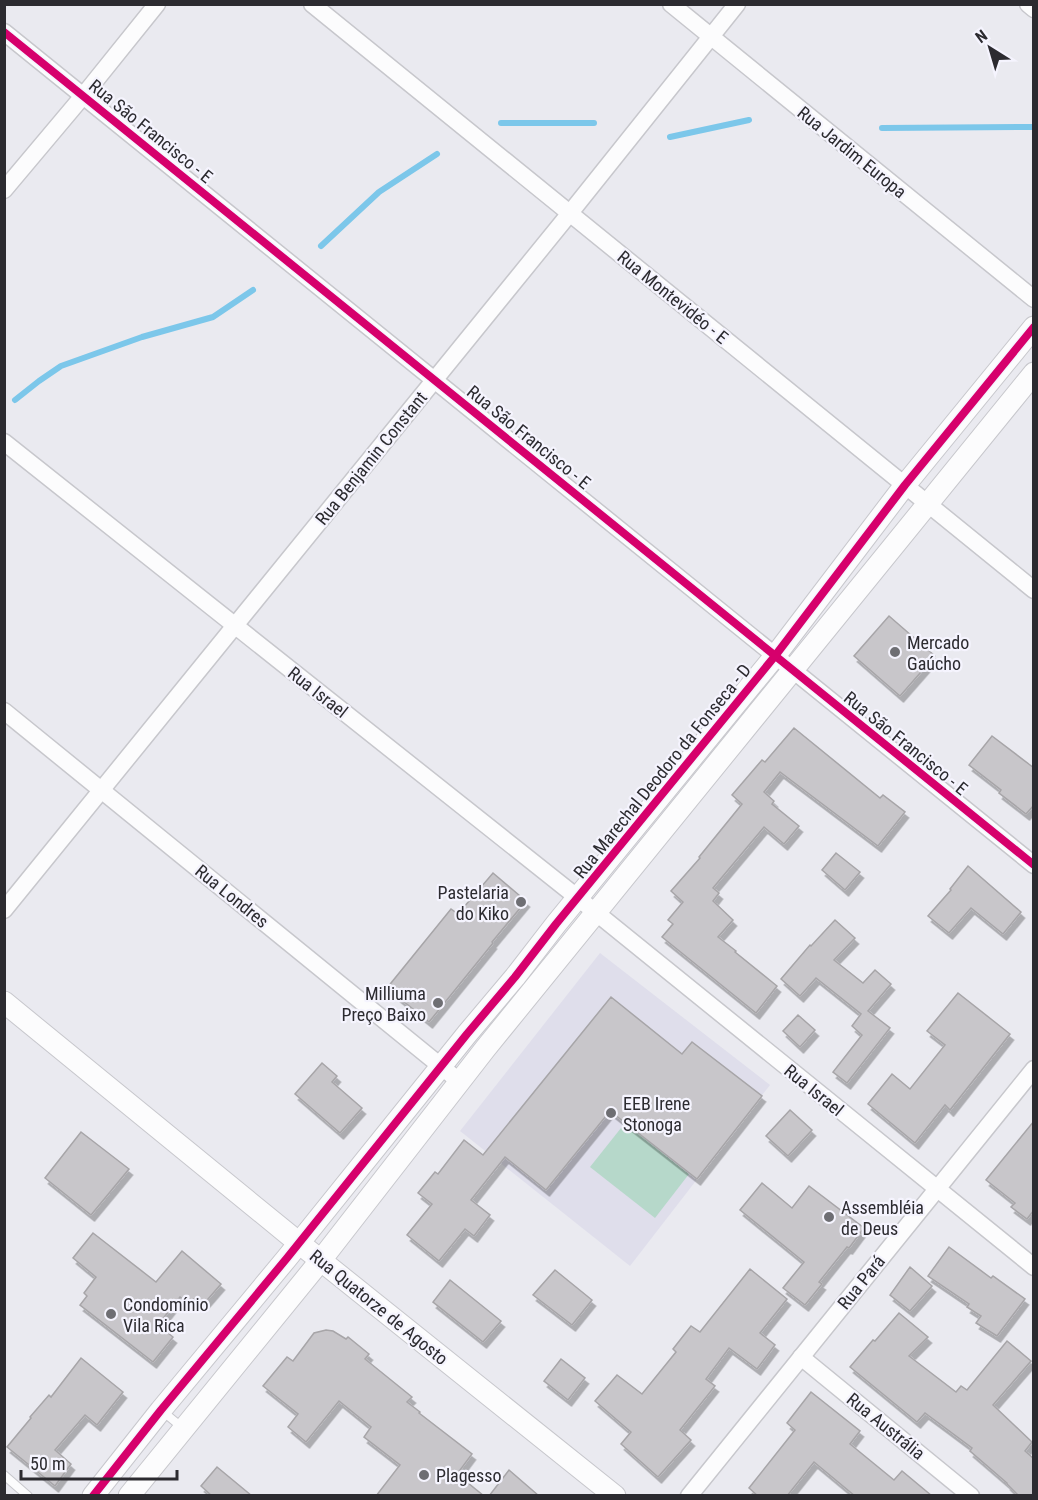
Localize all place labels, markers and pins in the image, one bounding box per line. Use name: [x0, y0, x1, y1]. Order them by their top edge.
place label: Mercado Gaúcho: [907, 632, 969, 674]
marker: Mercado Gaúcho: [888, 645, 902, 659]
place label: Pastelaria do Kiko: [438, 882, 509, 924]
marker: Pastelaria do Kiko: [514, 895, 528, 909]
place label: Milliuma Preço Baixo: [341, 983, 426, 1025]
marker: Milliuma Preço Baixo: [431, 996, 445, 1010]
place label: EEB Irene Stonoga: [623, 1093, 690, 1135]
marker: EEB Irene Stonoga: [604, 1106, 618, 1120]
place label: Assembléia de Deus: [841, 1197, 924, 1239]
marker: Assembléia de Deus: [822, 1210, 836, 1224]
place label: Condomínio Vila Rica: [123, 1294, 209, 1336]
marker: Condomínio Vila Rica: [104, 1307, 118, 1321]
place label: Plagesso: [436, 1465, 502, 1486]
marker: Plagesso: [417, 1468, 431, 1482]

